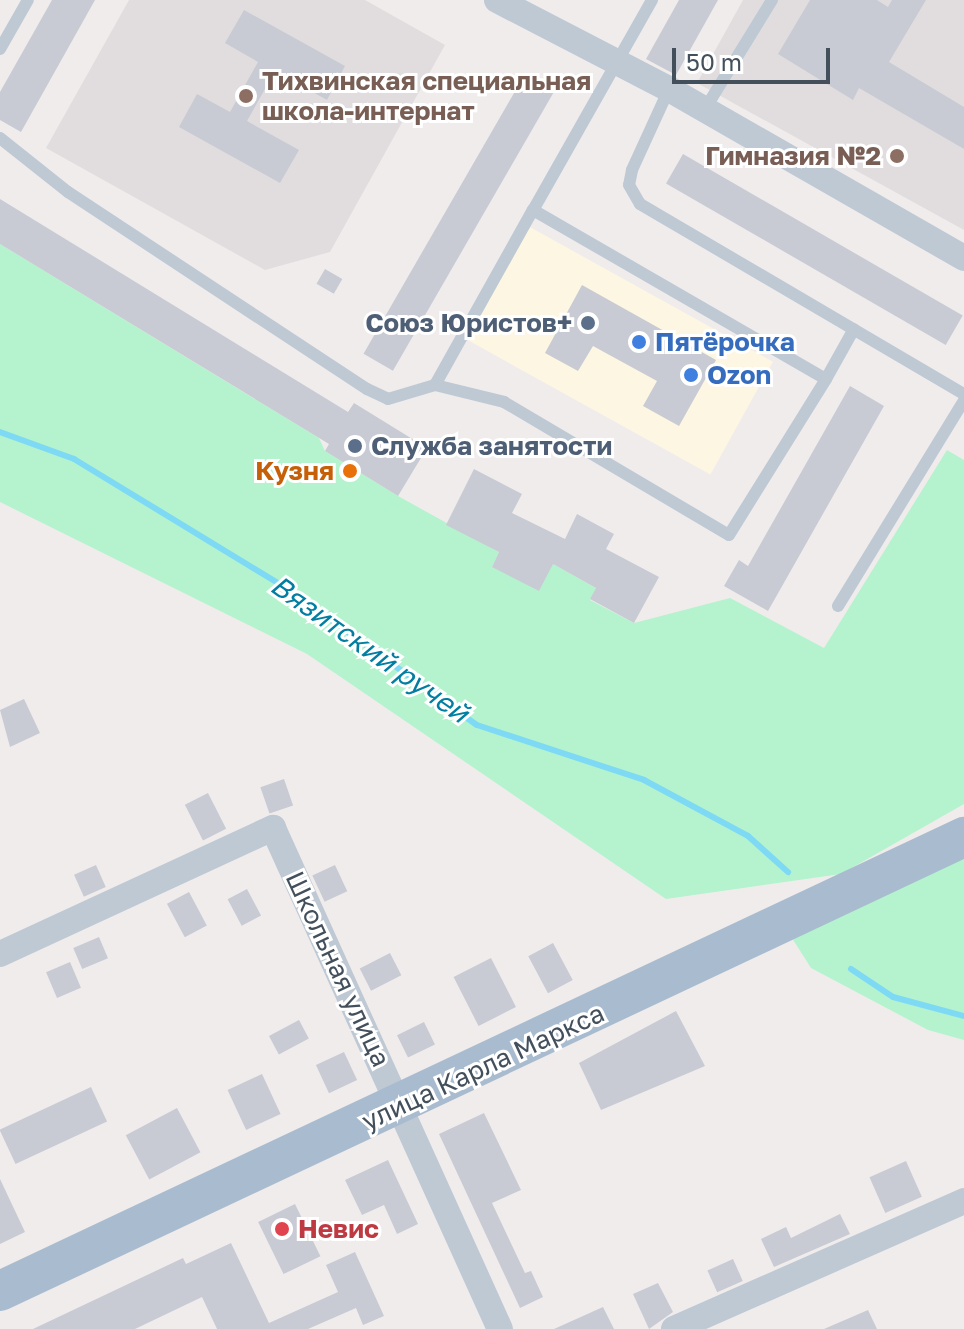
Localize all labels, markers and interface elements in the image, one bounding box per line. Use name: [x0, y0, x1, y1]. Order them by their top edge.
scale bar: [676, 32, 834, 82]
text: 50 m: [686, 47, 742, 76]
place label: Тихвинская специальная школа-интернат: [262, 65, 591, 126]
marker: Тихвинская специальная школа-интернат: [237, 87, 255, 105]
place label: Гимназия №2: [705, 140, 881, 172]
marker: Гимназия №2: [888, 147, 906, 165]
place label: Союз Юристов+: [365, 307, 572, 339]
marker: Союз Юристов+: [579, 314, 597, 332]
place label: Пятёрочка: [655, 326, 795, 358]
marker: Пятёрочка: [630, 333, 648, 351]
place label: Ozon: [707, 359, 771, 391]
marker: Ozon: [682, 366, 700, 384]
place label: Служба занятости: [371, 430, 612, 462]
marker: Служба занятости: [346, 437, 364, 455]
place label: Кузня: [255, 455, 334, 487]
marker: Кузня: [341, 462, 359, 480]
water label: Вязитский ручей: [265, 568, 475, 730]
street label: Школьная улица: [279, 866, 397, 1072]
street label: улица Карла Маркса: [357, 997, 609, 1137]
place label: Невис: [298, 1213, 379, 1245]
marker: Невис: [273, 1220, 291, 1238]

